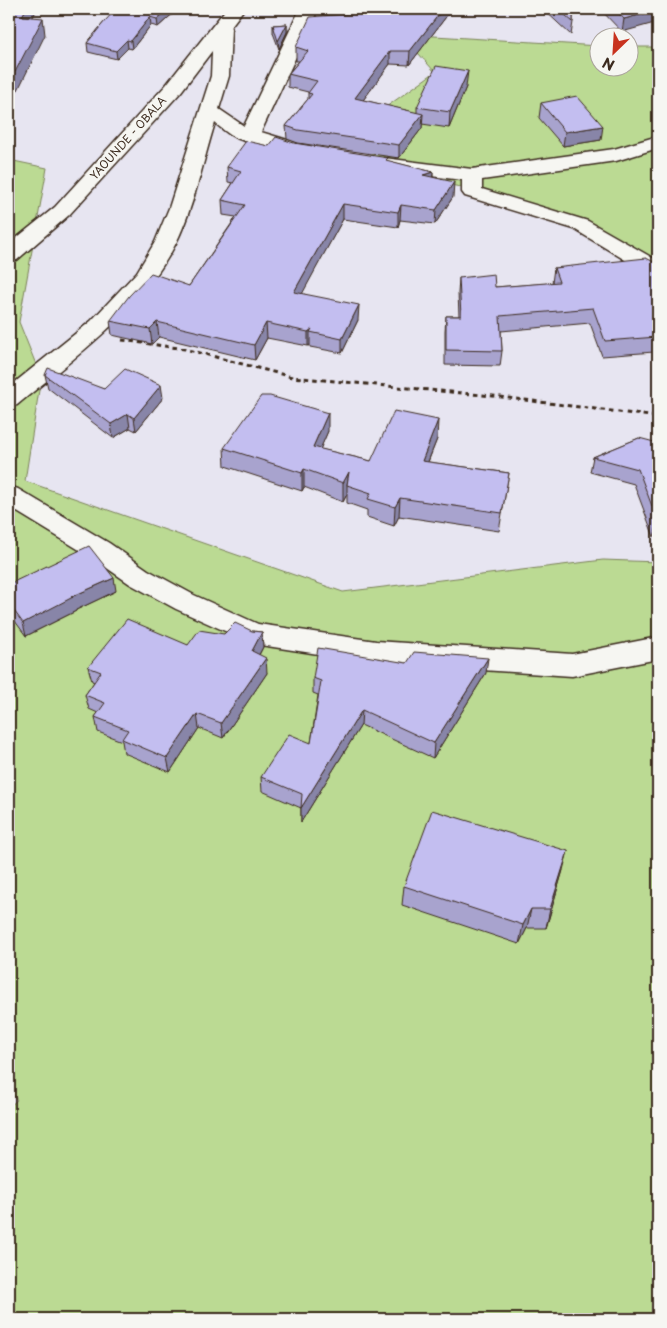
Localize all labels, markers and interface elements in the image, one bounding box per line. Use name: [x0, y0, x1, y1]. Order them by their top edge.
north arrow: [590, 28, 640, 78]
text: N: [599, 52, 618, 76]
street label: YAOUNDE - OBALA: [85, 92, 170, 183]

